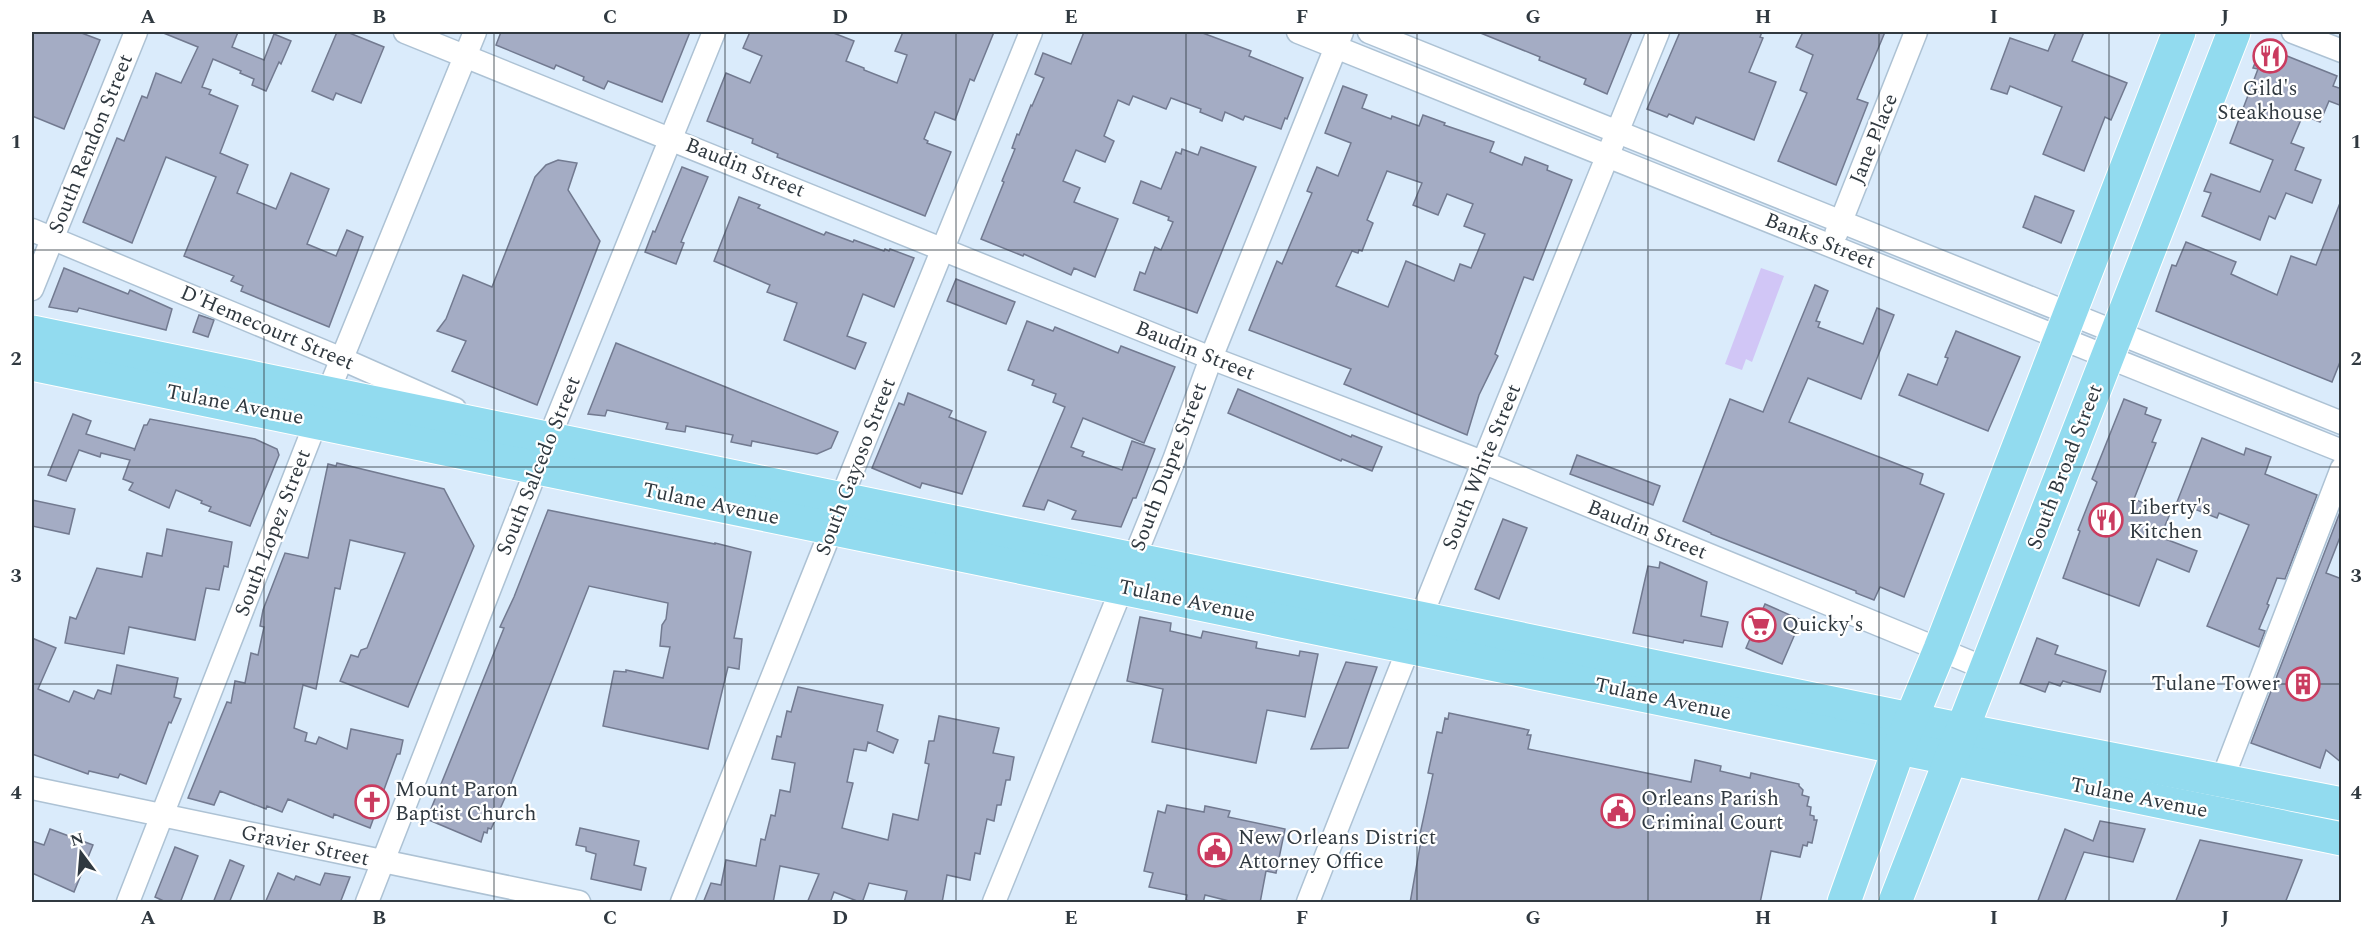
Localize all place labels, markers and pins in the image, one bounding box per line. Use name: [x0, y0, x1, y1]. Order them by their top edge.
restaurant icon: Gild's Steakhouse: [2252, 38, 2288, 74]
place label: Gild's Steakhouse: [2217, 73, 2323, 129]
place label: Liberty's Kitchen: [2129, 492, 2211, 548]
restaurant icon: Liberty's Kitchen: [2088, 502, 2124, 538]
supermarket icon: Quicky's: [1741, 607, 1777, 643]
place label: Quicky's: [1782, 609, 1863, 641]
building icon: Tulane Tower: [2285, 666, 2321, 702]
place label: Tulane Tower: [2151, 668, 2280, 700]
place label: Mount Paron Baptist Church: [395, 774, 536, 830]
place label: Orleans Parish Criminal Court: [1641, 783, 1784, 839]
church icon: Mount Paron Baptist Church: [354, 784, 390, 820]
public building icon: Orleans Parish Criminal Court: [1600, 793, 1636, 829]
place label: New Orleans District Attorney Office: [1238, 822, 1436, 878]
public building icon: New Orleans District Attorney Office: [1197, 832, 1233, 868]

